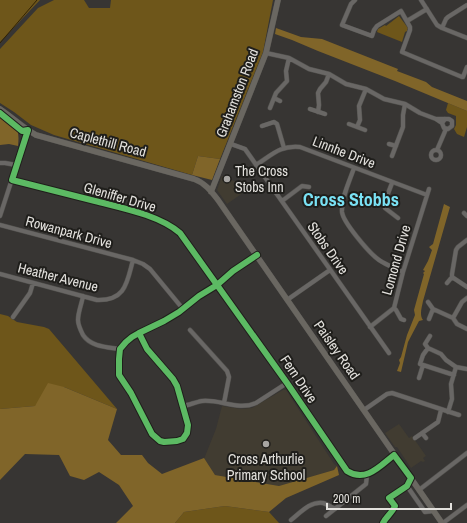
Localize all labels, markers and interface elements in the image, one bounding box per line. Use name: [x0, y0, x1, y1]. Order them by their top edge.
street label: Grahamston Road: [212, 46, 262, 140]
street label: Caplethill Road: [68, 123, 148, 161]
street label: Linnhe Drive: [310, 132, 378, 172]
place label: The Cross Stobs Inn: [235, 162, 288, 196]
marker: The Cross Stobs Inn: [222, 174, 232, 184]
street label: Gleniffer Drive: [82, 178, 158, 216]
district label: Cross Stobbs: [303, 187, 399, 212]
street label: Rowanpark Drive: [24, 212, 114, 252]
street label: Stobs Drive: [303, 218, 353, 278]
street label: Lomond Drive: [377, 223, 415, 297]
street label: Heather Avenue: [16, 258, 100, 296]
street label: Paisley Road: [310, 317, 364, 383]
street label: Fern Drive: [277, 352, 321, 406]
marker: Cross Arthurlie Primary School: [261, 439, 271, 449]
place label: Cross Arthurlie Primary School: [227, 450, 305, 484]
scale bar: [327, 485, 451, 511]
text: 200 m: [333, 491, 360, 507]

